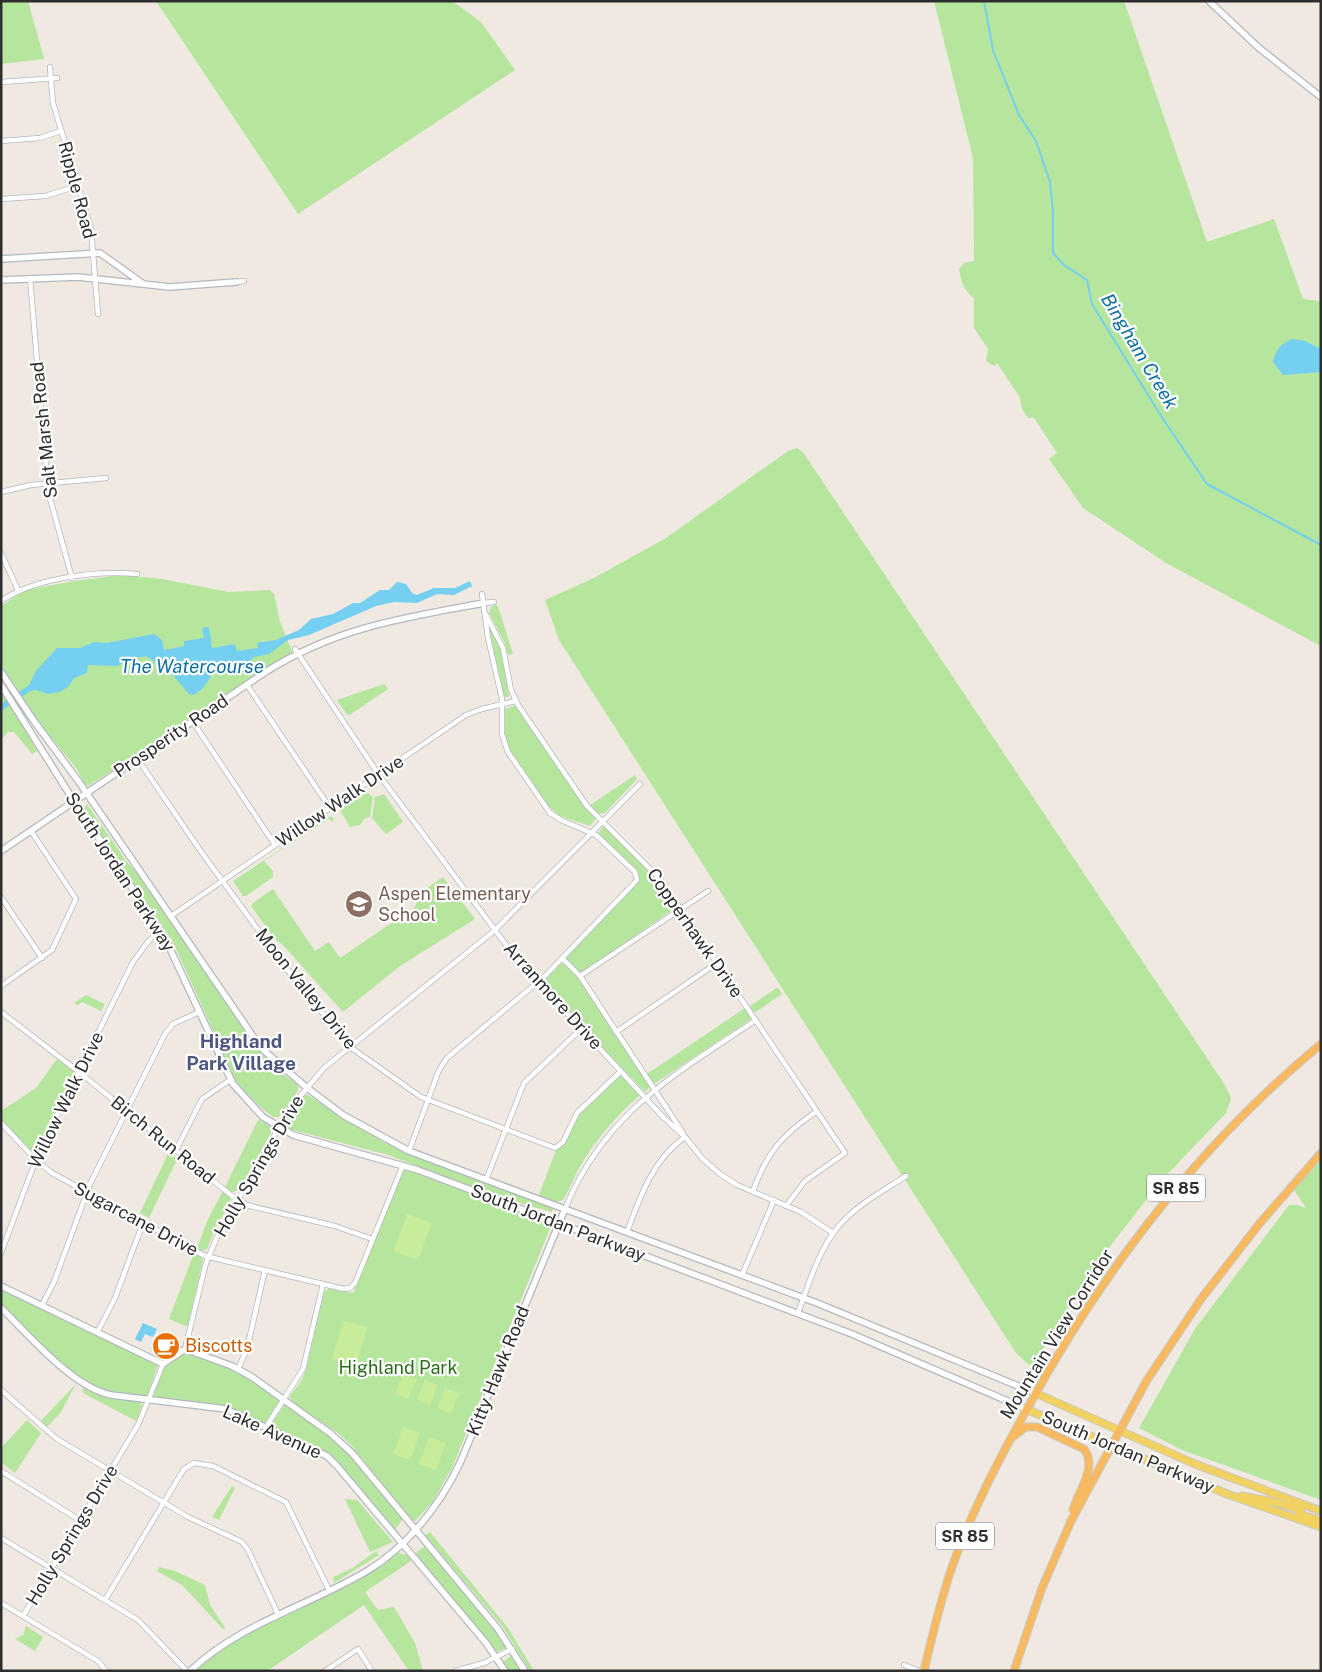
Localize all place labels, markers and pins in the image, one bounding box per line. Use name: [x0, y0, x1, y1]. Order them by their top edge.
place label: Aspen Elementary School: [378, 883, 531, 925]
school or university icon: Aspen Elementary School: [344, 889, 374, 919]
cafe icon: Biscotts: [151, 1331, 181, 1361]
place label: Biscotts: [185, 1335, 252, 1356]

